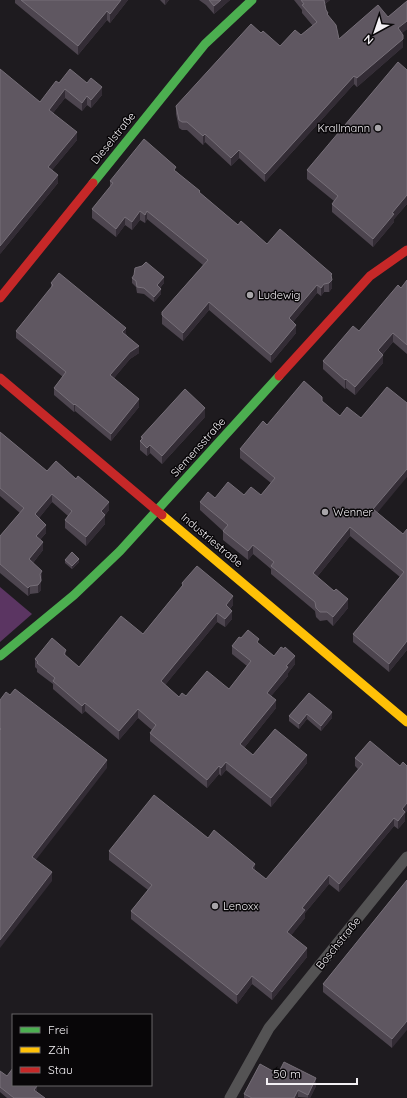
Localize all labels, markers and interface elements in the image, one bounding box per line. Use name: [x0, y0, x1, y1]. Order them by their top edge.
north arrow: [355, 12, 395, 52]
text: N: [361, 32, 376, 48]
street label: Dieselstraße: [88, 109, 138, 167]
place label: Krallmann: [317, 121, 370, 135]
marker: Krallmann: [373, 123, 383, 133]
place label: Ludewig: [258, 288, 300, 302]
marker: Ludewig: [245, 290, 255, 300]
street label: Siemensstraße: [168, 414, 228, 480]
place label: Wenner: [333, 505, 374, 519]
marker: Wenner: [320, 507, 330, 517]
street label: Industriestraße: [178, 510, 246, 570]
place label: Lenoxx: [223, 899, 259, 913]
marker: Lenoxx: [210, 901, 220, 911]
street label: Boschstraße: [313, 914, 363, 972]
legend: [12, 1014, 152, 1086]
text: Frei: [48, 1022, 68, 1037]
text: Zäh: [48, 1042, 70, 1057]
scale bar: [267, 1060, 357, 1086]
text: Stau: [48, 1062, 73, 1077]
text: 50 m: [273, 1066, 301, 1081]

